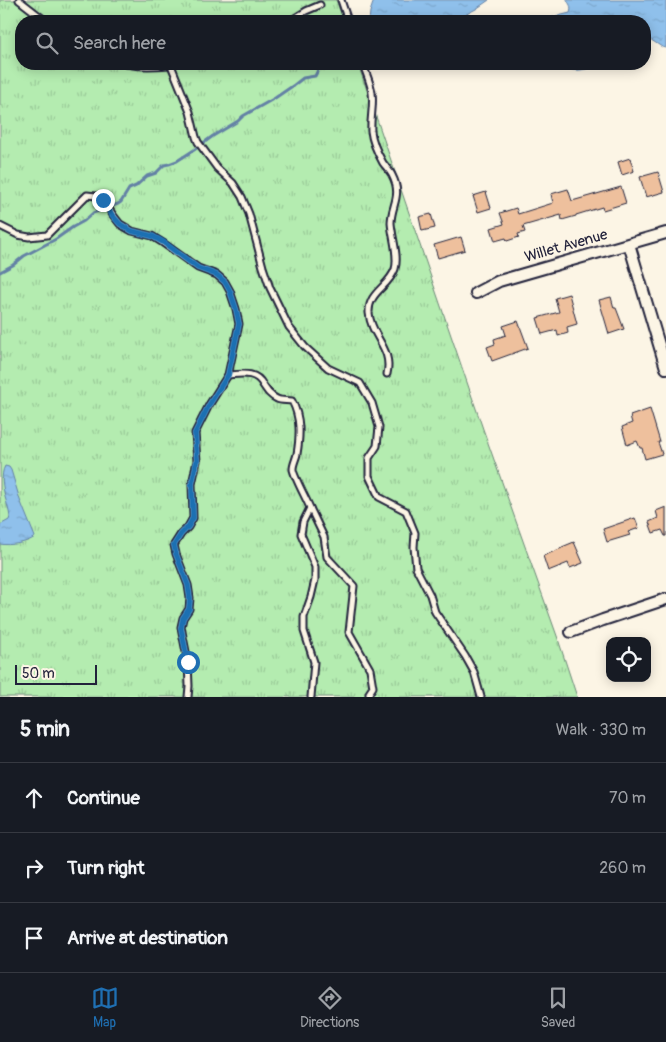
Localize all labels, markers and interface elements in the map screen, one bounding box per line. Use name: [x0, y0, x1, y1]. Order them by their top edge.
search box: [15, 15, 651, 70]
icon: search: [33, 29, 61, 57]
text: Search here: [73, 31, 166, 55]
route end: [92, 189, 115, 212]
street label: Willet Avenue: [522, 225, 610, 267]
map controls: [606, 637, 651, 682]
button: locate: [606, 637, 651, 682]
route start: [177, 651, 200, 674]
scale bar: [15, 662, 98, 685]
text: 50 m: [22, 665, 55, 682]
text: 5 min: [20, 716, 70, 743]
text: Walk · 330 m: [556, 720, 646, 740]
icon: ahead: [20, 784, 48, 812]
text: Continue: [67, 786, 140, 810]
text: 70 m: [609, 788, 646, 808]
icon: right: [20, 854, 48, 882]
text: Turn right: [67, 856, 145, 880]
text: 260 m: [599, 858, 646, 878]
icon: arrive: [20, 924, 48, 952]
text: Arrive at destination: [67, 926, 228, 950]
tab: Map: [91, 984, 119, 1031]
tab: Directions: [300, 984, 359, 1031]
tab: Saved: [541, 984, 575, 1031]

